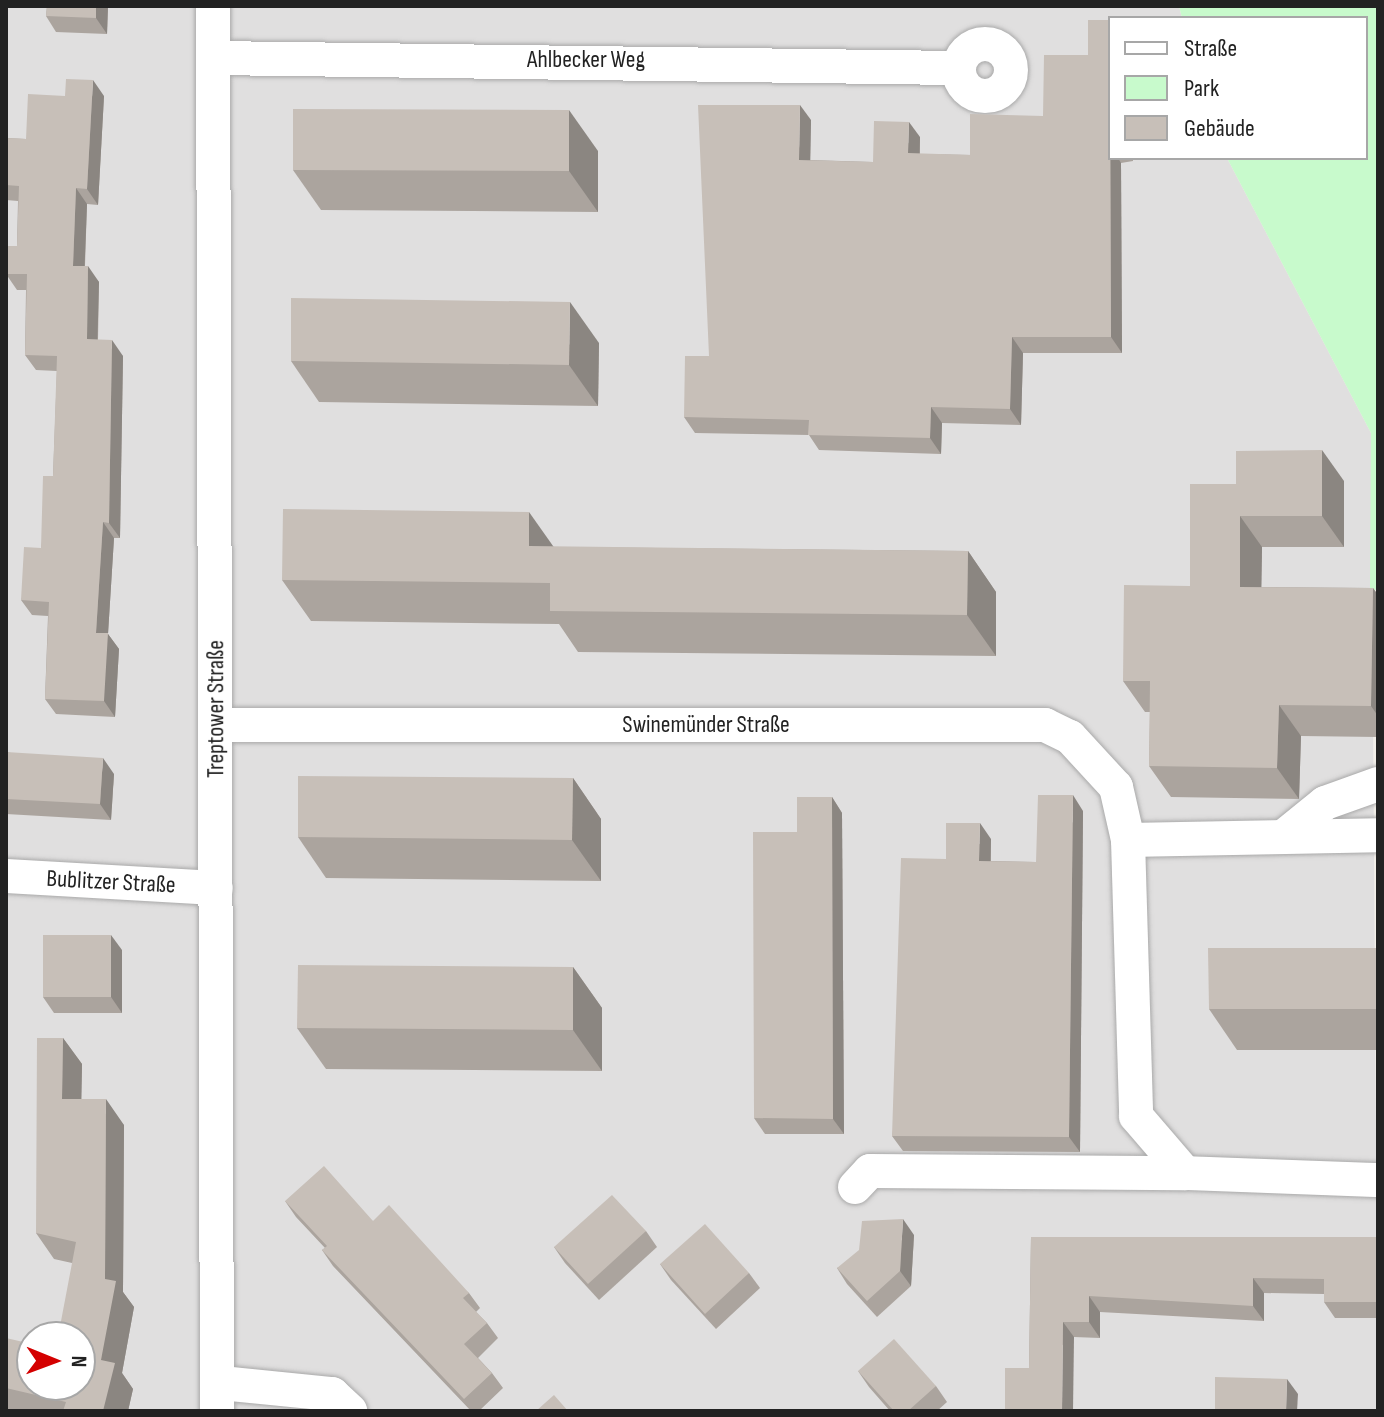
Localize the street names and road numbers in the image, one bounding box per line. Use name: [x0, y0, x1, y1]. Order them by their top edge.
street label: Ahlbecker Weg: [527, 46, 645, 74]
street label: Treptower Straße: [202, 640, 230, 778]
street label: Swinemünder Straße: [622, 711, 790, 739]
street label: Bublitzer Straße: [46, 864, 176, 900]

